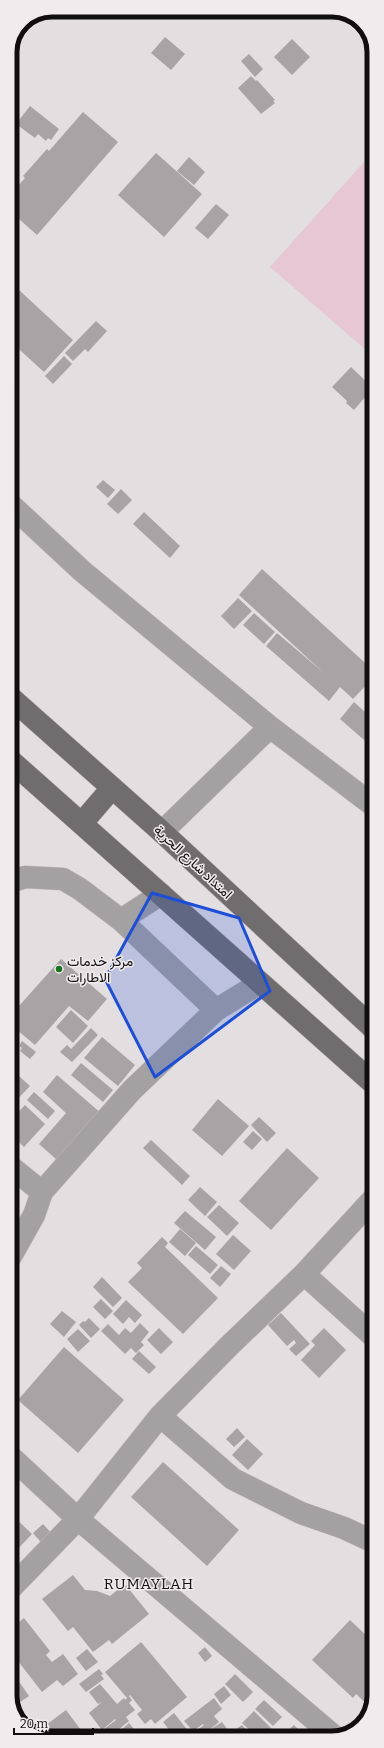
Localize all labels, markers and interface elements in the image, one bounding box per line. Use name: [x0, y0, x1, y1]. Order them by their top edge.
street label: امتداد شارع الحرية: [149, 821, 236, 904]
place label: مركز خدمات الاطارات: [67, 953, 133, 986]
marker: مركز خدمات الاطارات: [54, 964, 64, 974]
district label: RUMAYLAH: [104, 1575, 194, 1593]
scale bar: [14, 1710, 93, 1736]
text: 20 m: [20, 1717, 49, 1731]

